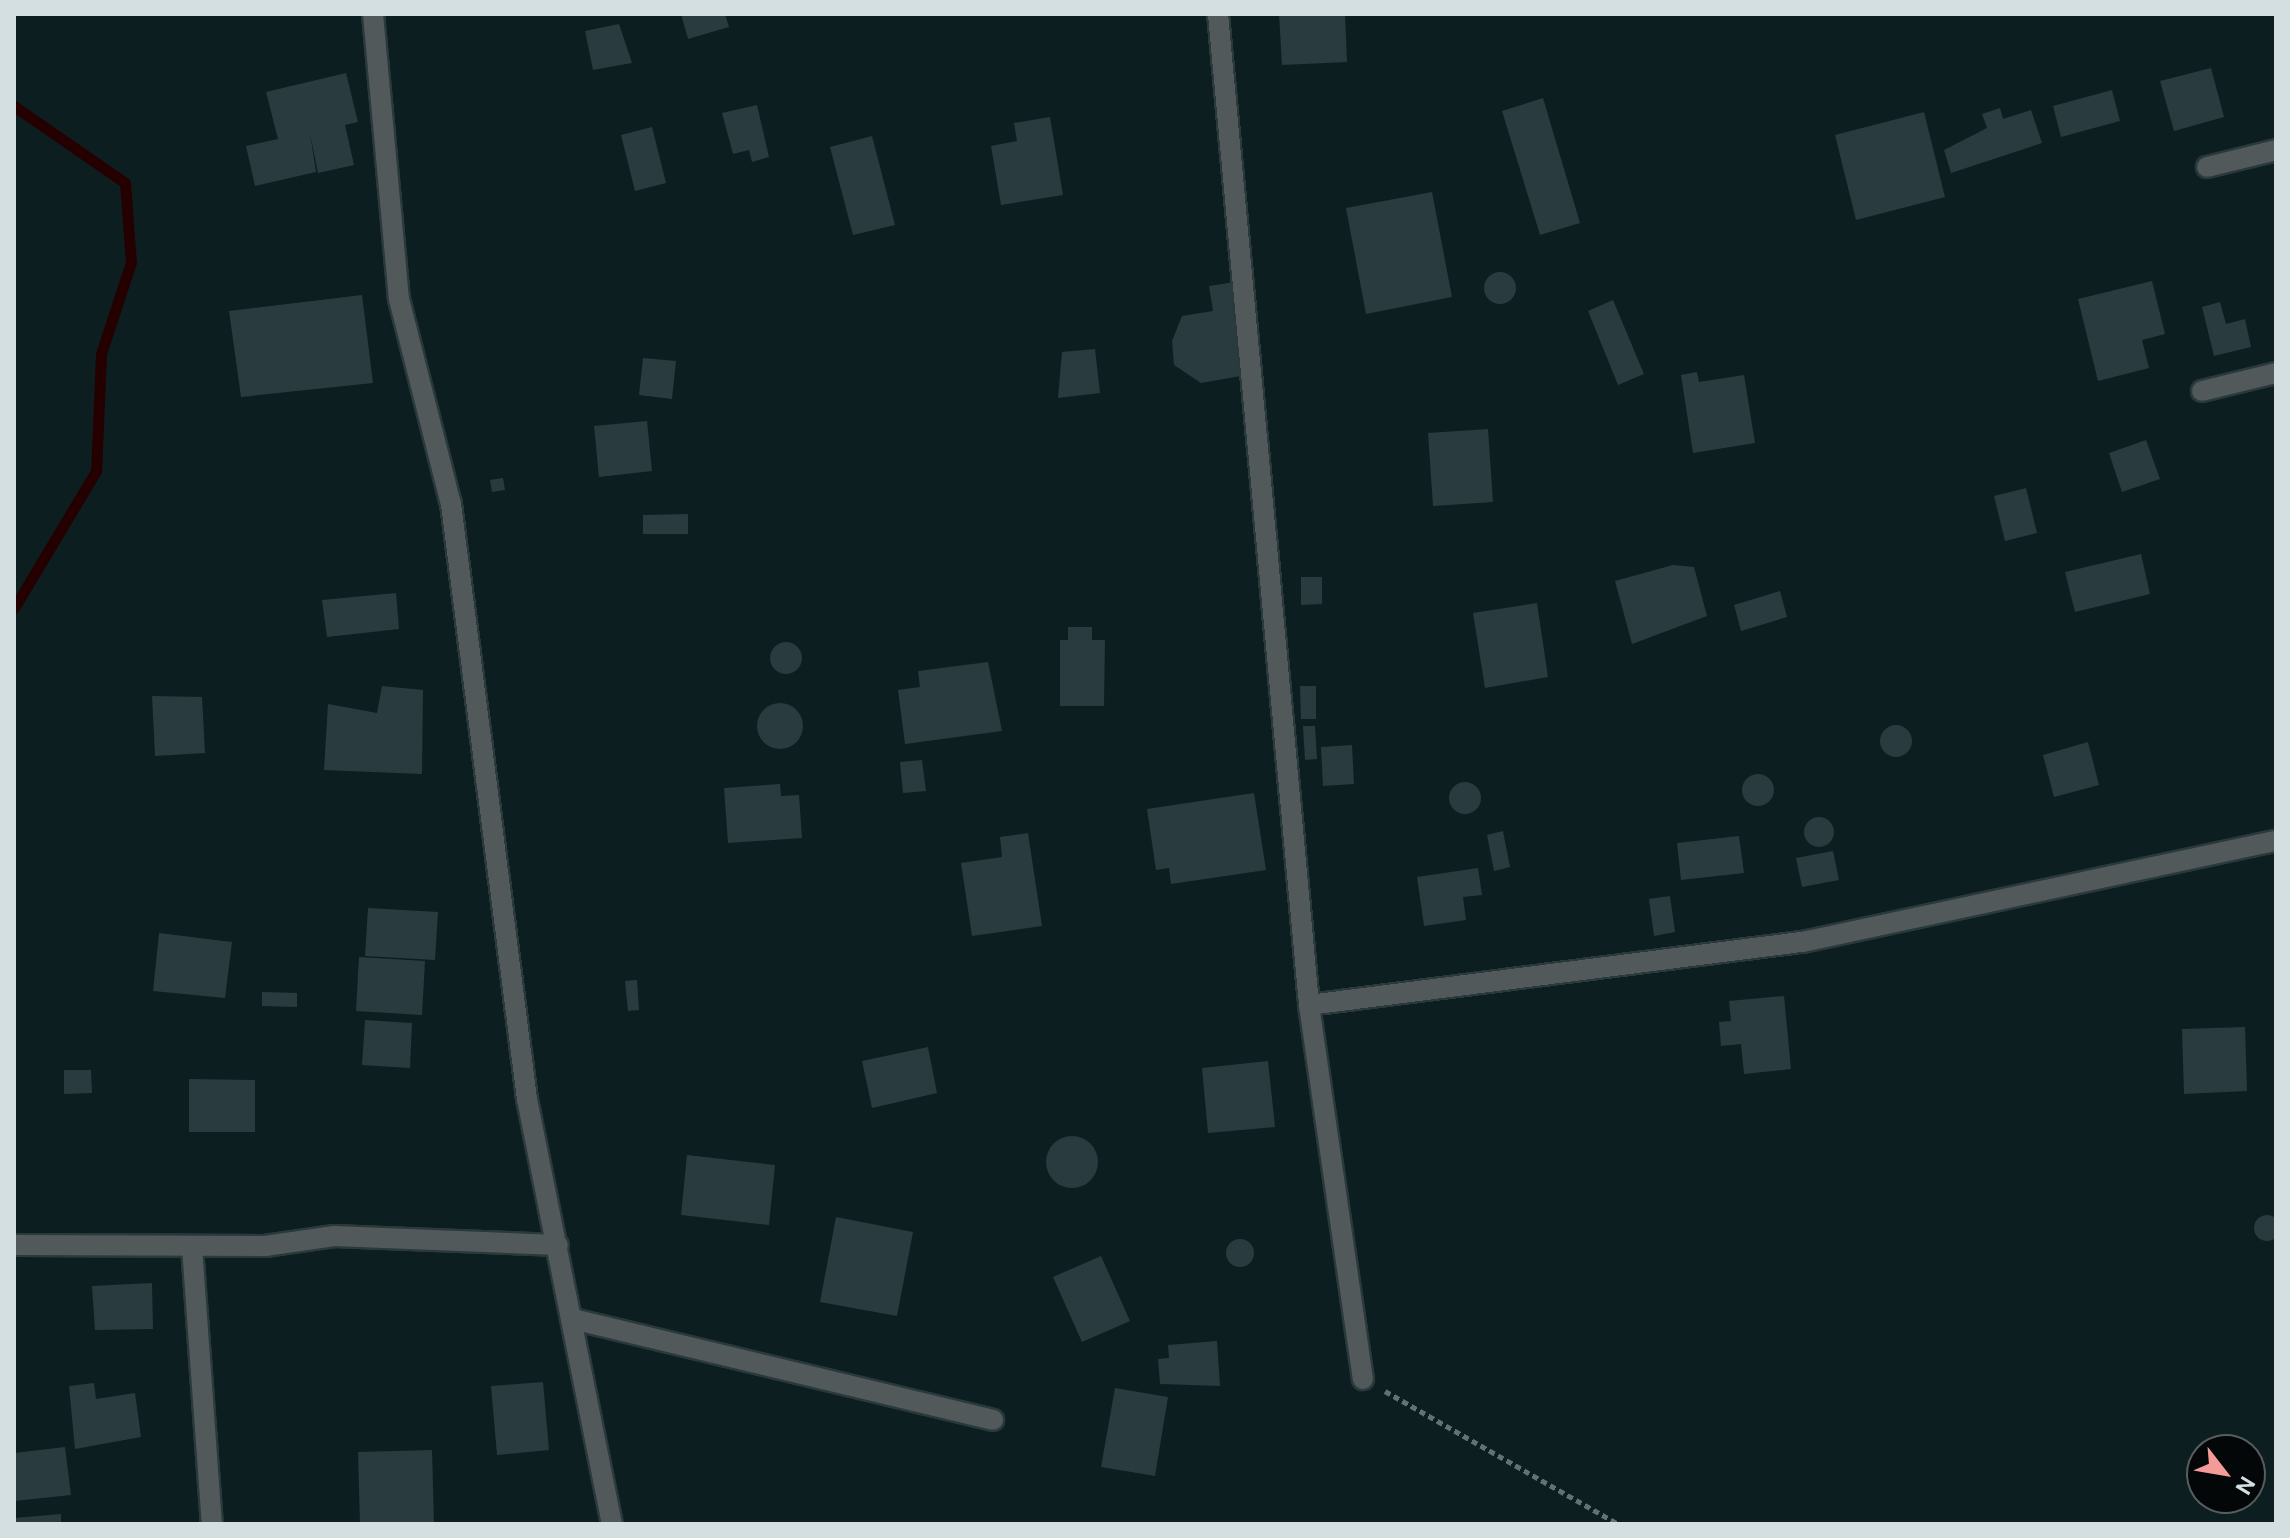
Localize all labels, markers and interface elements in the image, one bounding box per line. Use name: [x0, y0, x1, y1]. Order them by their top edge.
north arrow: [2186, 1434, 2266, 1514]
text: N: [2229, 1471, 2262, 1500]

